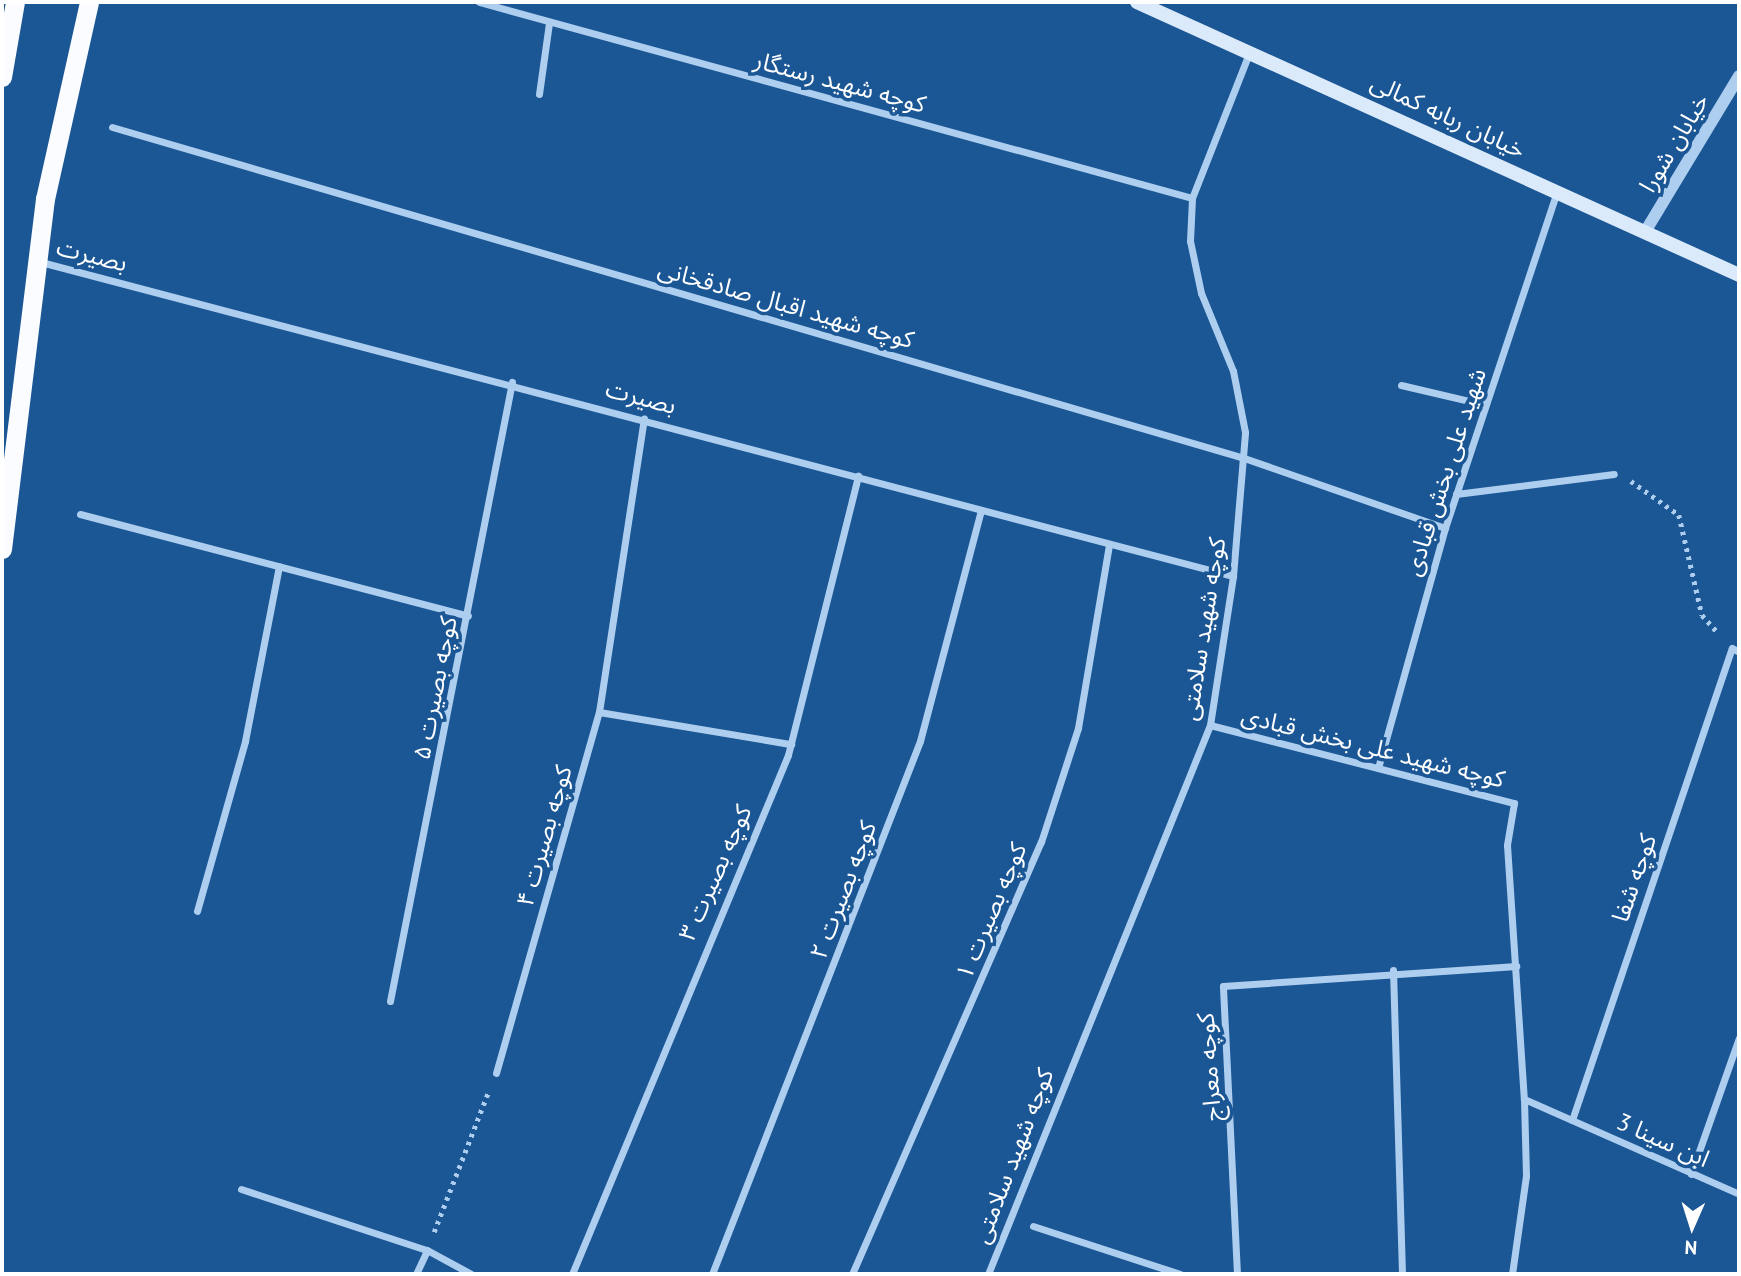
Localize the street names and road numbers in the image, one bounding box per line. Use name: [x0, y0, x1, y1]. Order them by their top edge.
street label: کوچه شهید رستگار: [751, 45, 929, 119]
street label: خیابان ربابه کمالی: [1366, 68, 1530, 164]
street label: خیابان شورا: [1633, 88, 1715, 198]
street label: بصیرت: [54, 232, 130, 278]
street label: کوچه شهید اقبال صادقخانی: [655, 254, 917, 354]
street label: شهید علی بخش قبادی: [1398, 365, 1492, 579]
street label: بصیرت: [603, 374, 679, 420]
street label: کوچه شهید سلامتی: [1174, 535, 1232, 723]
street label: کوچه بصیرت ۵: [407, 614, 463, 762]
street label: کوچه شهید علی بخش قبادی: [1238, 700, 1508, 794]
street label: کوچه بصیرت ۴: [510, 762, 578, 910]
street label: کوچه بصیرت ۳: [672, 801, 758, 945]
street label: کوچه بصیرت ۲: [804, 817, 882, 963]
street label: کوچه شفا: [1606, 830, 1662, 926]
street label: کوچه بصیرت ۱: [949, 839, 1033, 983]
street label: کوچه معراج: [1191, 1012, 1227, 1122]
street label: کوچه شهید سلامتی: [966, 1065, 1060, 1247]
street label: ابن سینا 3: [1612, 1107, 1714, 1173]

